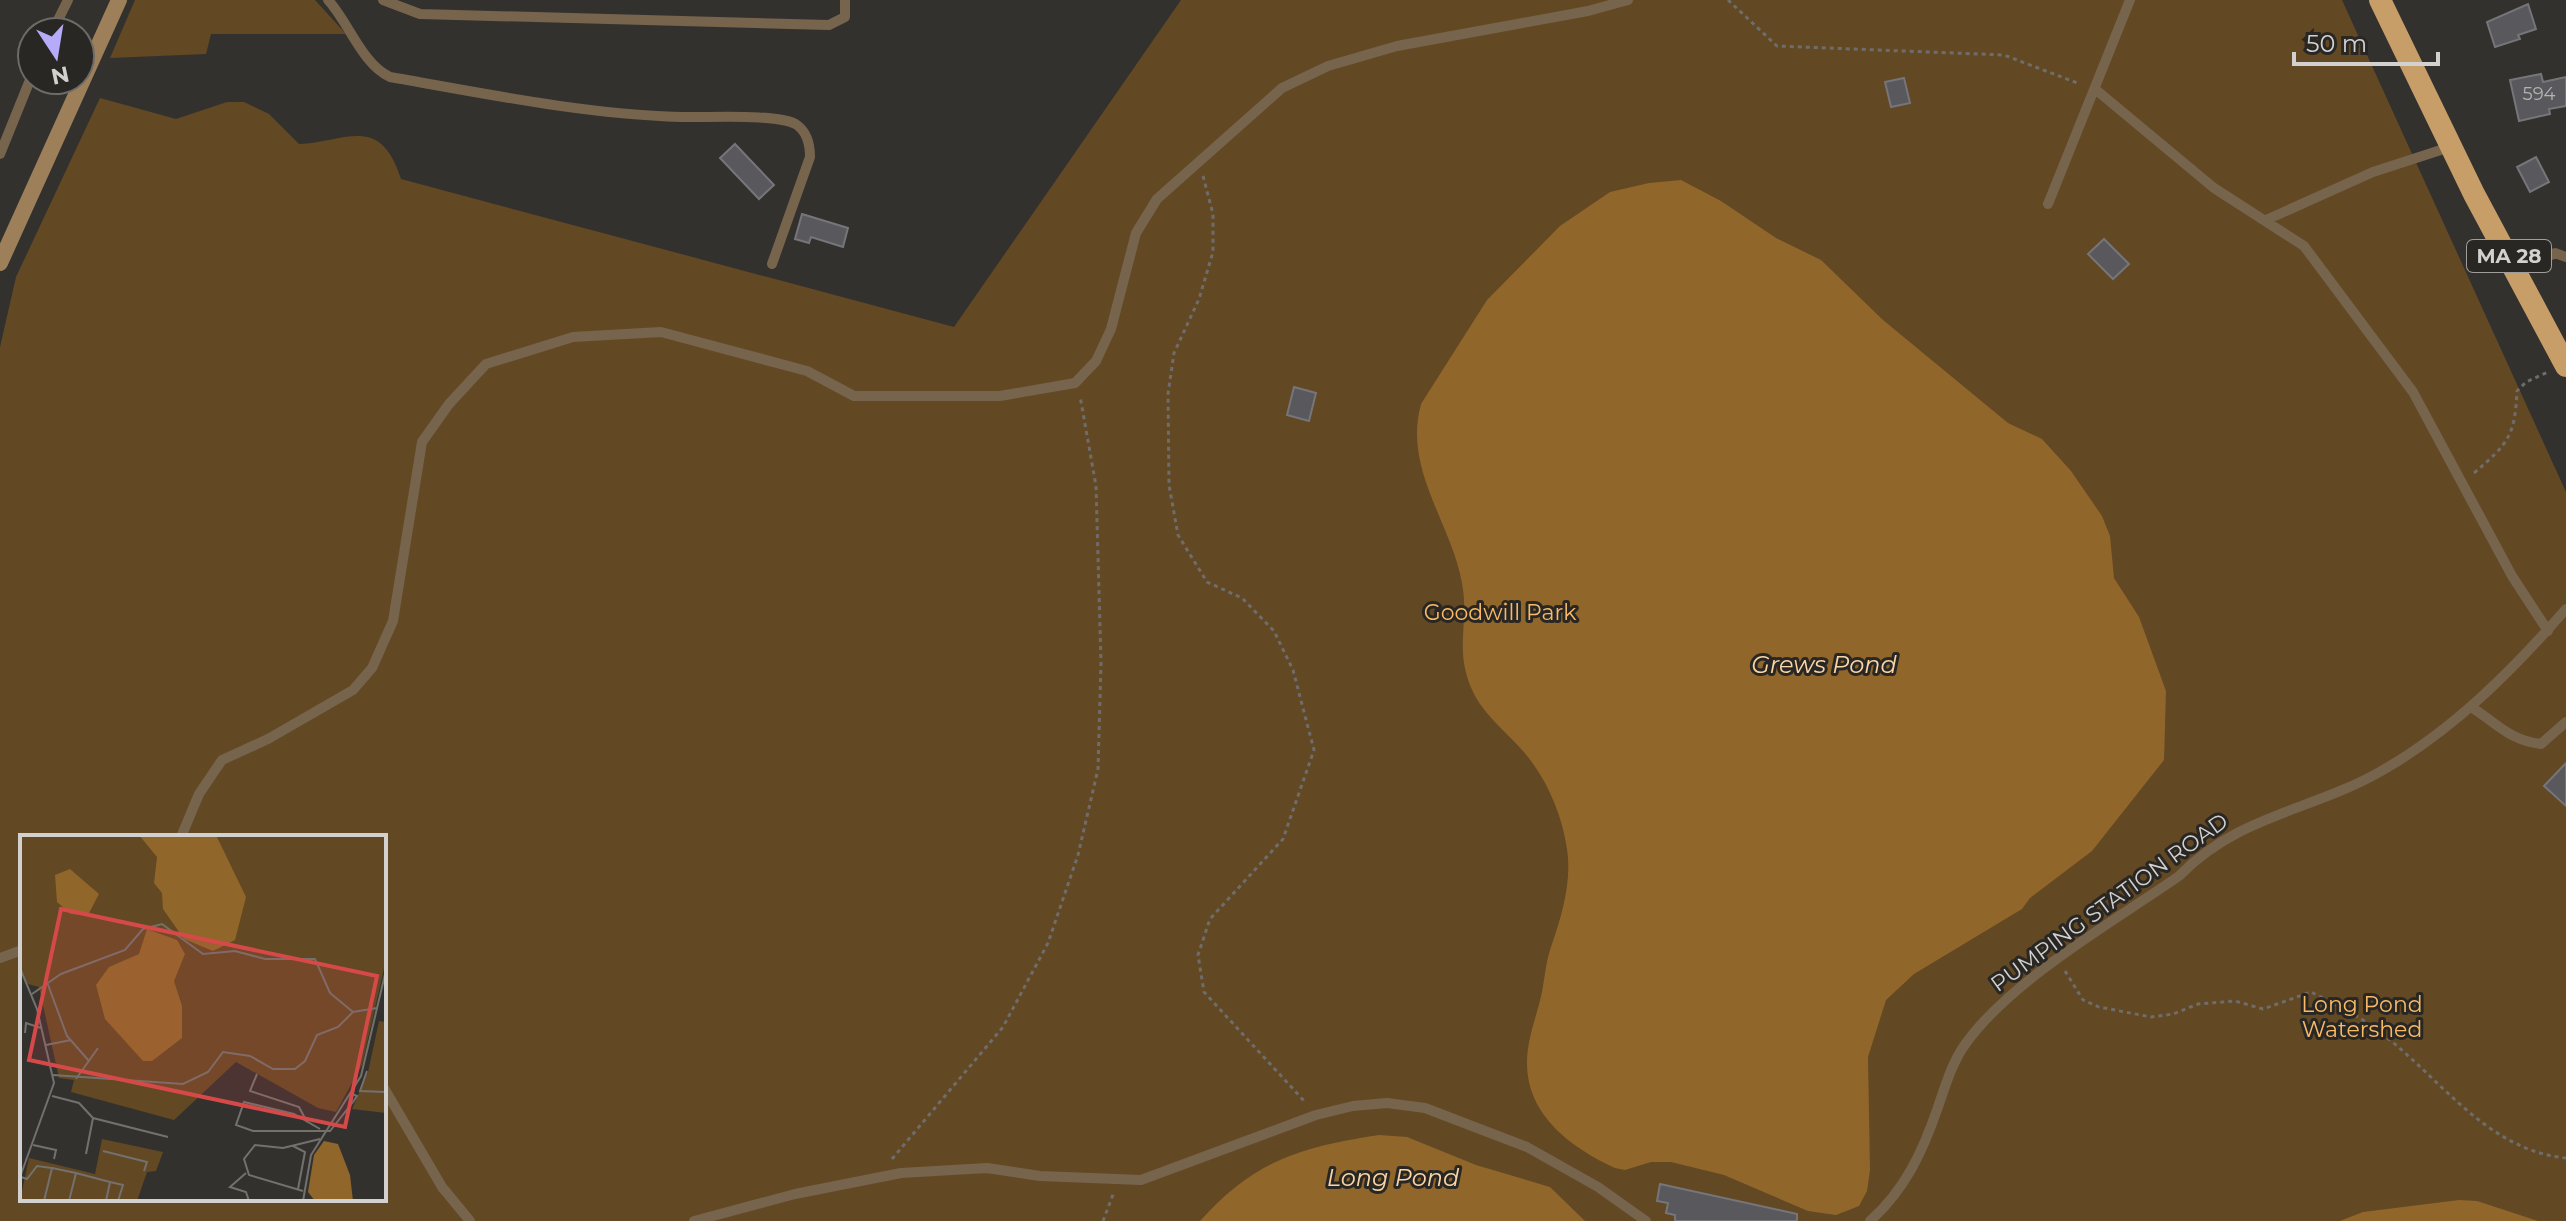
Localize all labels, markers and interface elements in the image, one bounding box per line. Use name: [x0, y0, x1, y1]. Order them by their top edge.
north arrow: [16, 16, 96, 96]
scale bar: [2294, 16, 2438, 66]
text: 50 m: [2306, 29, 2367, 58]
text: N: [49, 60, 72, 90]
house number: 594: [2522, 83, 2556, 105]
road number: MA 28: [2467, 240, 2551, 272]
park label: Goodwill Park: [1424, 599, 1577, 626]
water label: Grews Pond: [1751, 650, 1897, 679]
street label: PUMPING STATION ROAD: [1985, 807, 2233, 998]
inset map: [20, 835, 386, 1201]
park label: Long Pond Watershed: [2301, 991, 2423, 1043]
water label: Long Pond: [1327, 1163, 1460, 1192]

